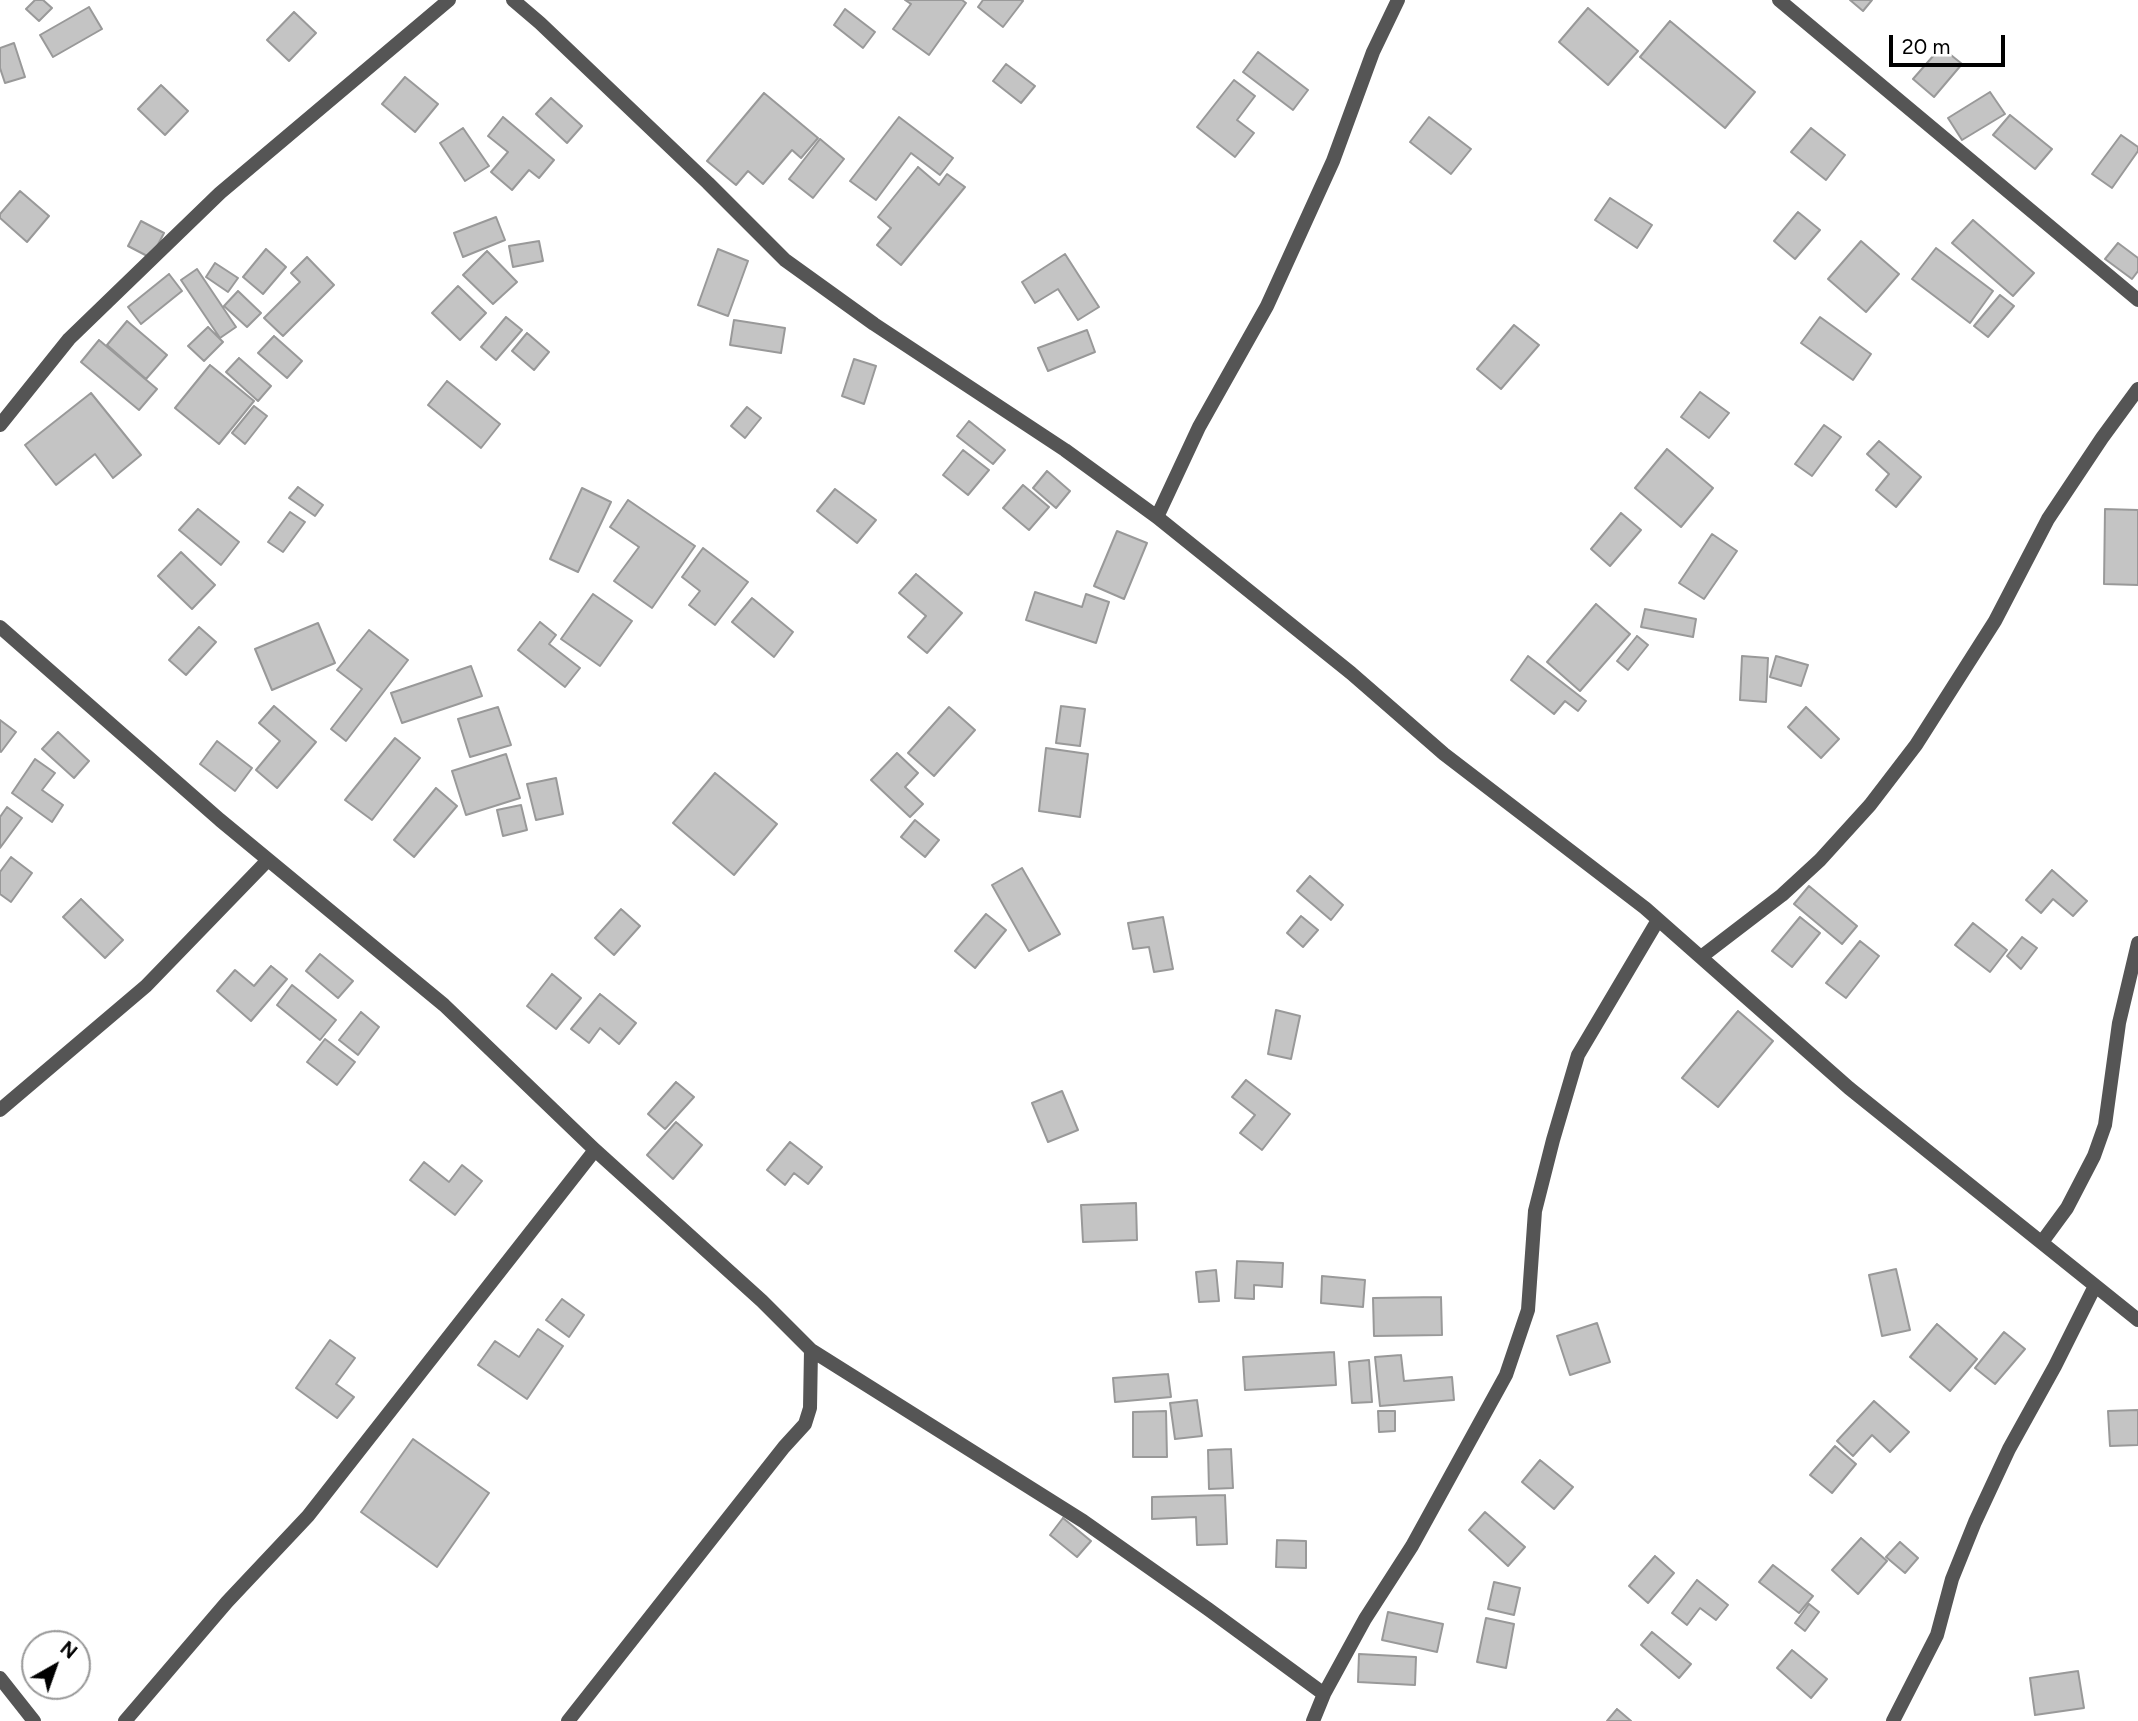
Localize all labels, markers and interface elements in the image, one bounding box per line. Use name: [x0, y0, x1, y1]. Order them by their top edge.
scale bar: [1893, 21, 2008, 65]
text: 20 m: [1902, 34, 1950, 59]
north arrow: [21, 1630, 91, 1700]
text: N: [56, 1637, 82, 1664]

